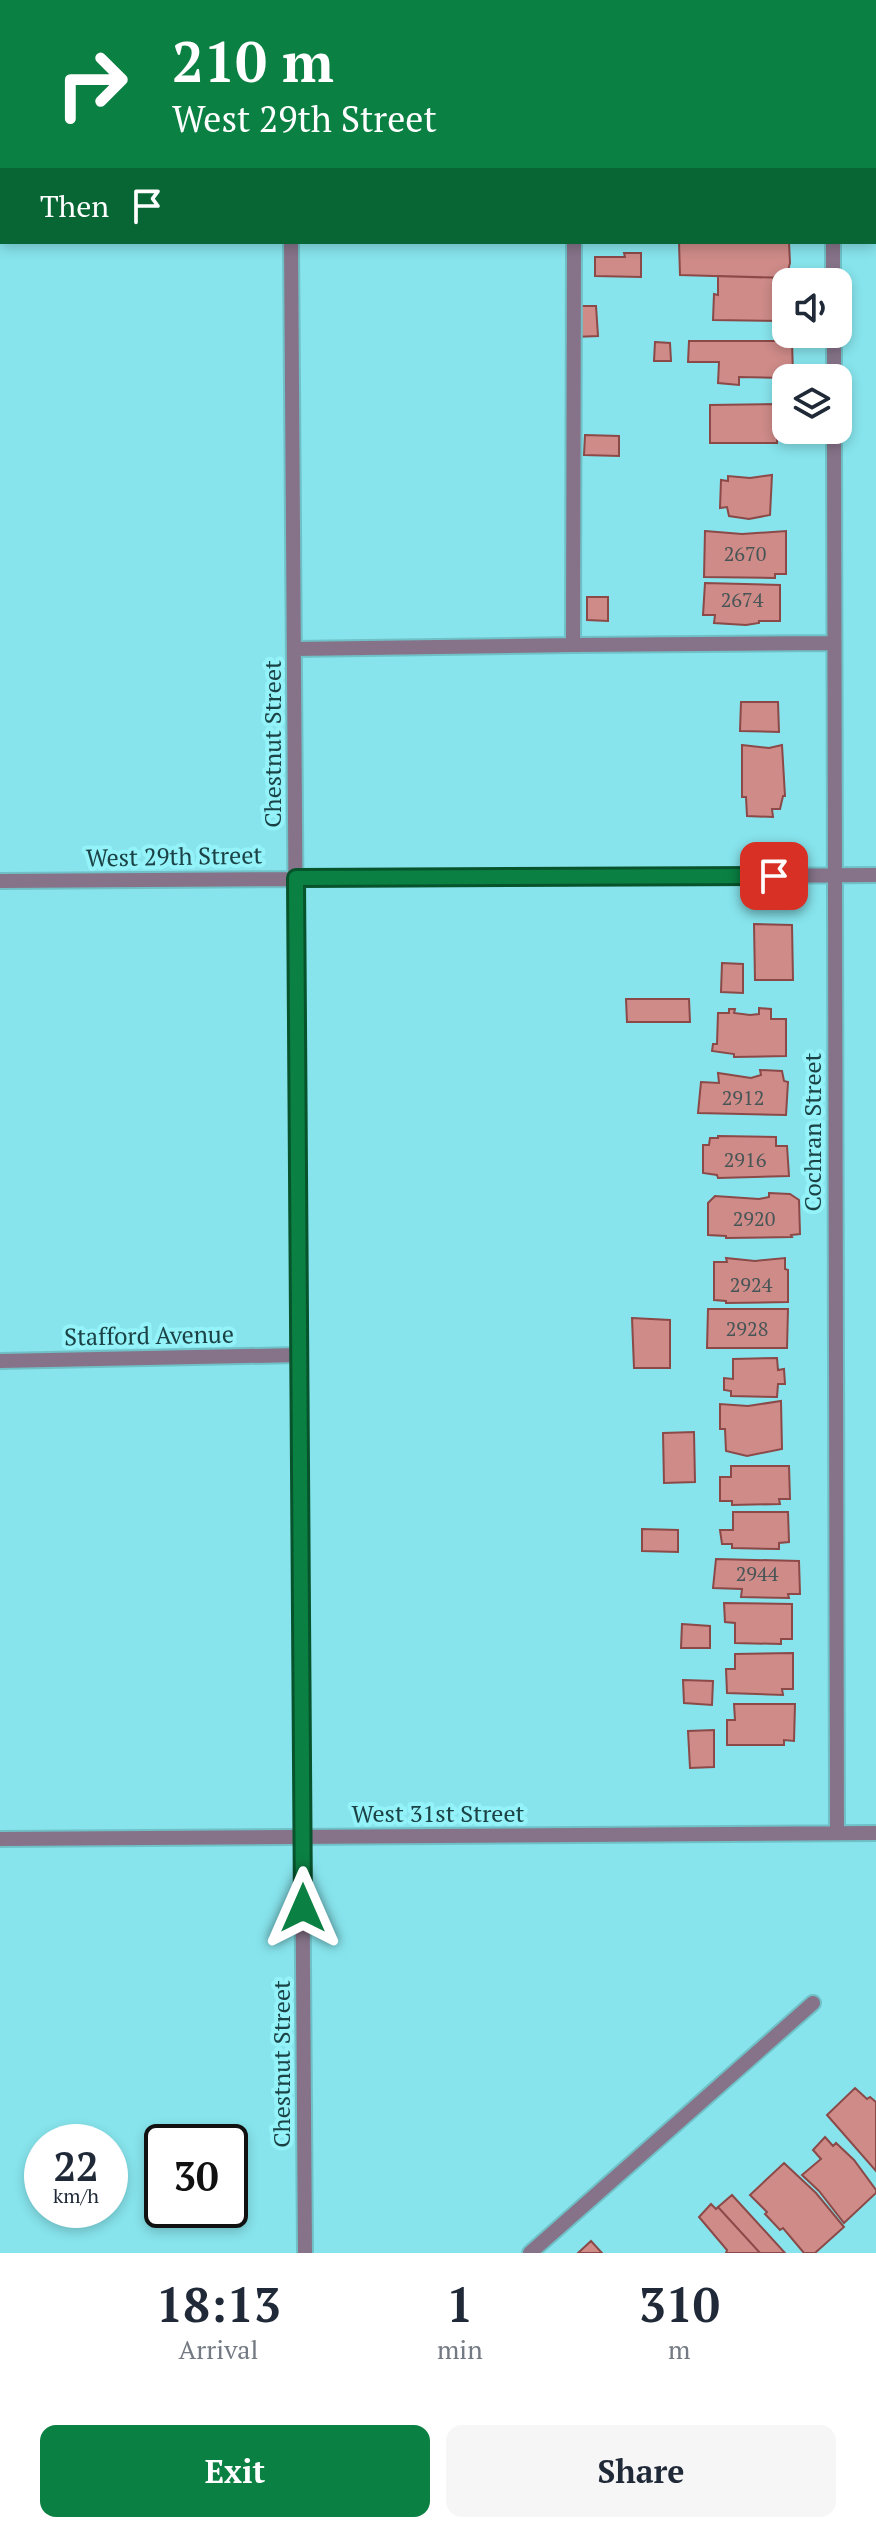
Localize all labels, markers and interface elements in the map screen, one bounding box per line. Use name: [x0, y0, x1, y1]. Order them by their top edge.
text: 210 m: [172, 24, 334, 98]
icon: right: [40, 32, 144, 136]
text: West 29th Street: [172, 95, 437, 142]
icon: arrive: [125, 184, 169, 228]
text: Then: [40, 186, 109, 226]
map controls: [772, 268, 852, 444]
button: sound: [772, 268, 852, 348]
button: layers: [772, 364, 852, 444]
house number: 2670: [724, 540, 766, 567]
house number: 2674: [721, 586, 764, 613]
street label: Chestnut Street: [256, 660, 288, 828]
street label: West 29th Street: [85, 838, 263, 874]
pin: [740, 842, 808, 910]
icon: arrive: [752, 854, 796, 898]
street label: Cochran Street: [796, 1052, 828, 1211]
house number: 2912: [722, 1084, 764, 1111]
house number: 2916: [724, 1146, 767, 1173]
house number: 2920: [733, 1205, 775, 1232]
house number: 2924: [730, 1271, 773, 1298]
house number: 2928: [726, 1315, 768, 1342]
street label: Stafford Avenue: [64, 1318, 234, 1352]
house number: 2944: [736, 1560, 779, 1587]
street label: West 31st Street: [352, 1797, 524, 1829]
position arrow: [261, 1866, 345, 1950]
street label: Chestnut Street: [265, 1980, 297, 2148]
speed limit sign: 30: [144, 2124, 248, 2228]
text: 22: [53, 2139, 99, 2192]
text: km/h: [53, 2182, 99, 2209]
text: 18:13: [156, 2272, 281, 2336]
text: 1: [446, 2272, 473, 2336]
text: 310: [639, 2272, 720, 2336]
text: Arrival: [179, 2332, 258, 2366]
text: min: [437, 2332, 483, 2366]
text: m: [668, 2332, 691, 2366]
button: Exit: [40, 2425, 430, 2517]
button: Share: [446, 2425, 836, 2517]

